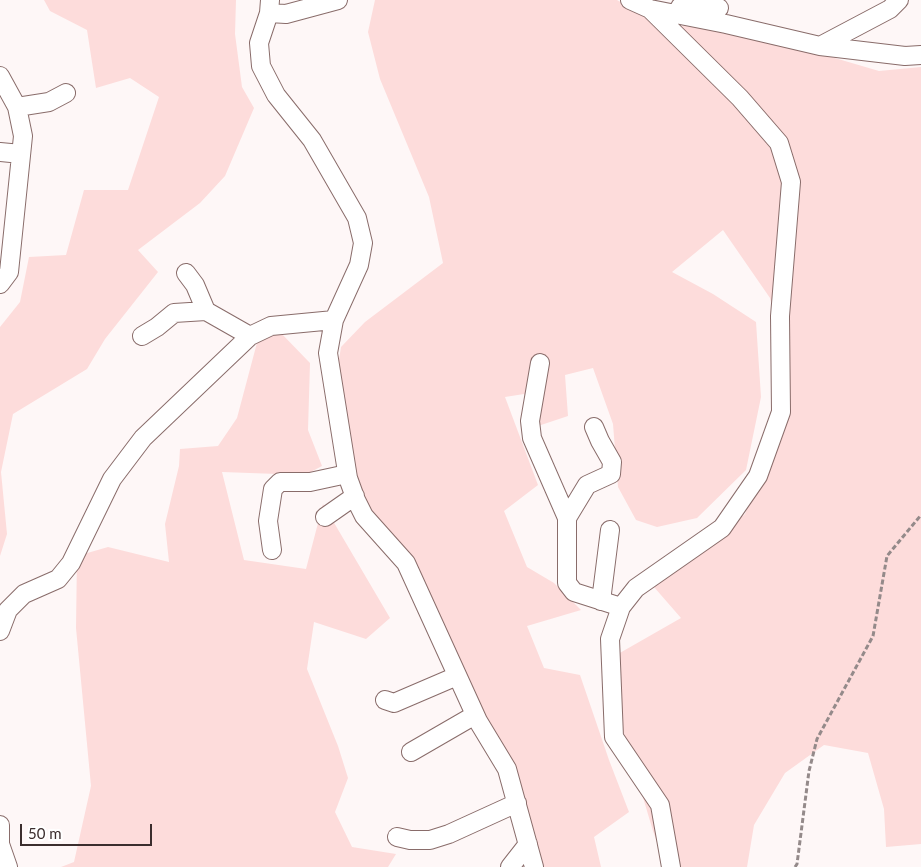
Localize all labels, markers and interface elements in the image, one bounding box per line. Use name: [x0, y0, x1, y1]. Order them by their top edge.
scale bar: [22, 814, 155, 846]
text: 50 m: [28, 824, 62, 842]

